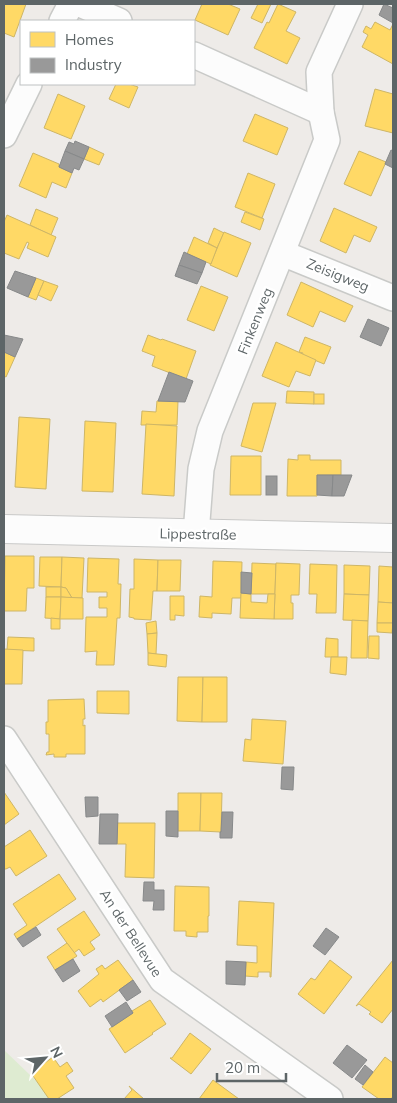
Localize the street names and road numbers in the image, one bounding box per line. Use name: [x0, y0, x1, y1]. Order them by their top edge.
street label: Zeisigweg: [304, 254, 372, 296]
street label: Finkenweg: [233, 285, 277, 357]
street label: Lippestraße: [159, 524, 237, 544]
street label: An der Bellevue: [96, 886, 166, 980]

